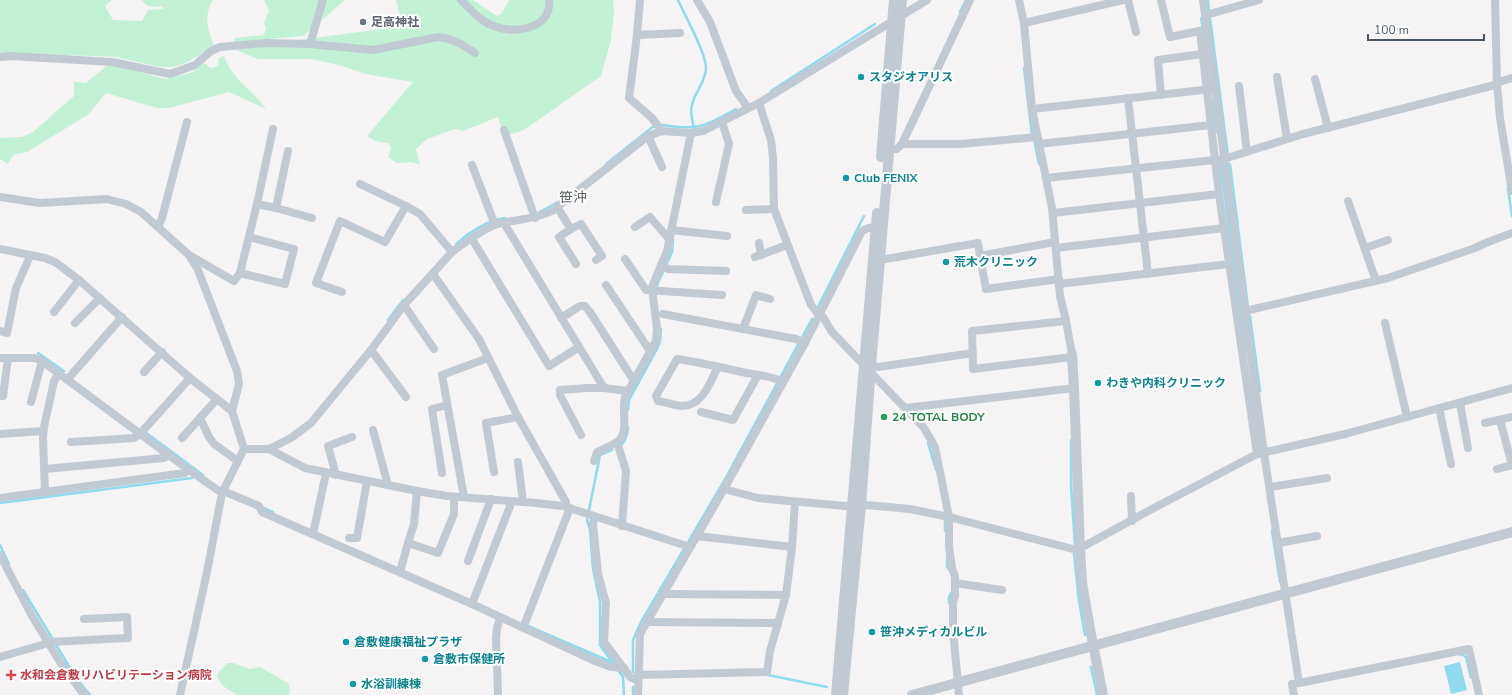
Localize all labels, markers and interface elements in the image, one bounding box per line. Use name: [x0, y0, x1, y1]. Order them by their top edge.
place label: 足高神社: [371, 14, 419, 30]
scale bar: [1368, 16, 1484, 42]
marker: 足高神社: [358, 17, 368, 27]
text: 100 m: [1374, 22, 1409, 38]
place label: スタジオアリス: [869, 69, 953, 85]
marker: スタジオアリス: [856, 72, 866, 82]
place label: Club FENIX: [854, 170, 919, 186]
marker: Club FENIX: [841, 173, 851, 183]
district label: 笹沖: [559, 188, 587, 207]
place label: 荒木クリニック: [954, 254, 1038, 270]
marker: 荒木クリニック: [941, 257, 951, 267]
place label: わきや内科クリニック: [1106, 375, 1226, 391]
marker: わきや内科クリニック: [1093, 378, 1103, 388]
place label: 24 TOTAL BODY: [892, 409, 985, 425]
marker: 24 TOTAL BODY: [879, 412, 889, 422]
place label: 笹沖メディカルビル: [880, 624, 987, 640]
marker: 笹沖メディカルビル: [867, 627, 877, 637]
place label: 倉敷健康福祉プラザ: [354, 634, 462, 650]
marker: 倉敷健康福祉プラザ: [341, 637, 351, 647]
place label: 倉敷市保健所: [433, 651, 505, 667]
marker: 倉敷市保健所: [420, 654, 430, 664]
place label: 水和会倉敷リハビリテーション病院: [20, 667, 212, 683]
marker: 水和会倉敷リハビリテーション病院: [5, 669, 17, 681]
place label: 水浴訓練棟: [361, 676, 421, 692]
marker: 水浴訓練棟: [348, 679, 358, 689]

